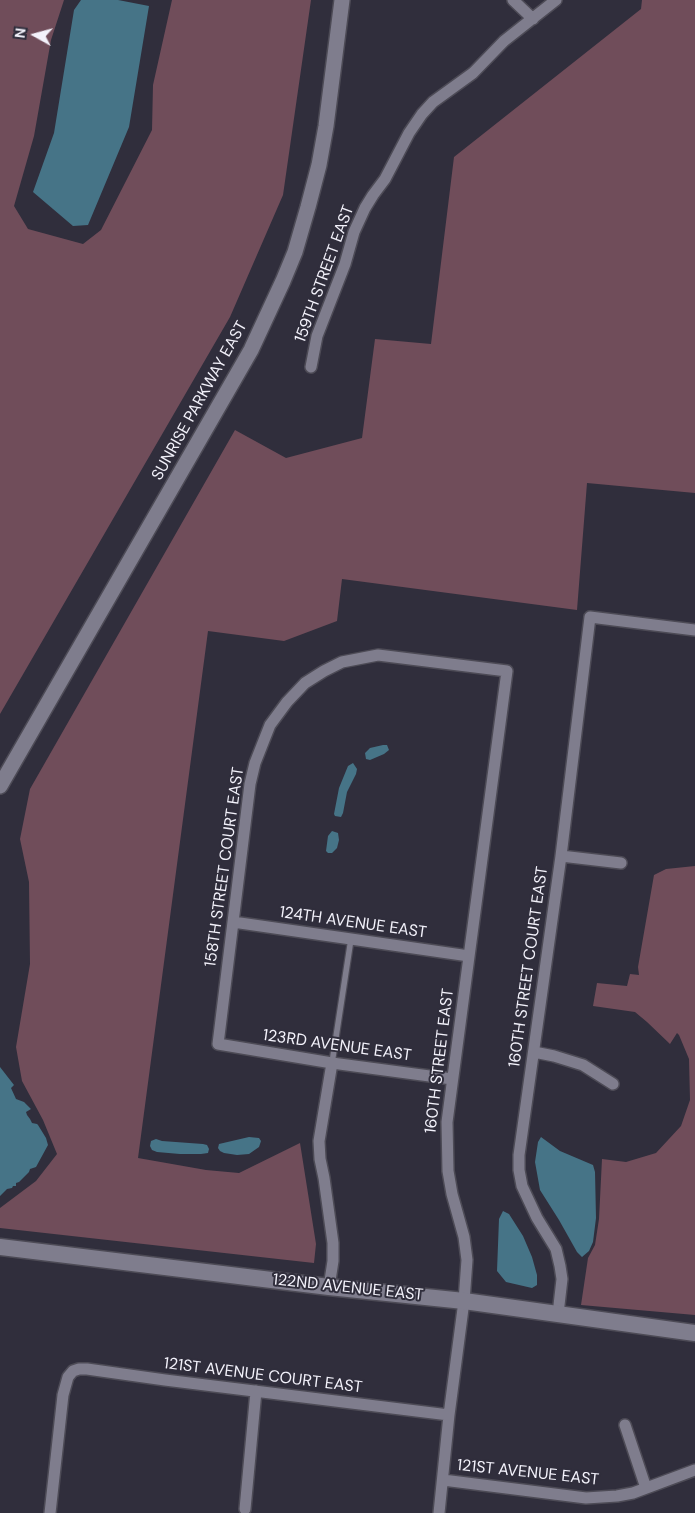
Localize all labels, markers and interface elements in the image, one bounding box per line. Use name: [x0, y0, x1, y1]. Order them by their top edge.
north arrow: [10, 10, 60, 60]
text: N: [11, 27, 30, 39]
street label: 159TH STREET EAST: [291, 203, 359, 345]
street label: SUNRISE PARKWAY EAST: [148, 318, 252, 484]
street label: 158TH STREET COURT EAST: [201, 766, 249, 968]
street label: 160TH STREET COURT EAST: [505, 865, 553, 1069]
street label: 124TH AVENUE EAST: [278, 903, 428, 943]
street label: 160TH STREET EAST: [422, 987, 458, 1135]
street label: 123RD AVENUE EAST: [262, 1026, 412, 1066]
street label: 122ND AVENUE EAST: [272, 1271, 424, 1305]
street label: 121ST AVENUE COURT EAST: [163, 1354, 363, 1398]
street label: 121ST AVENUE EAST: [456, 1456, 600, 1490]

